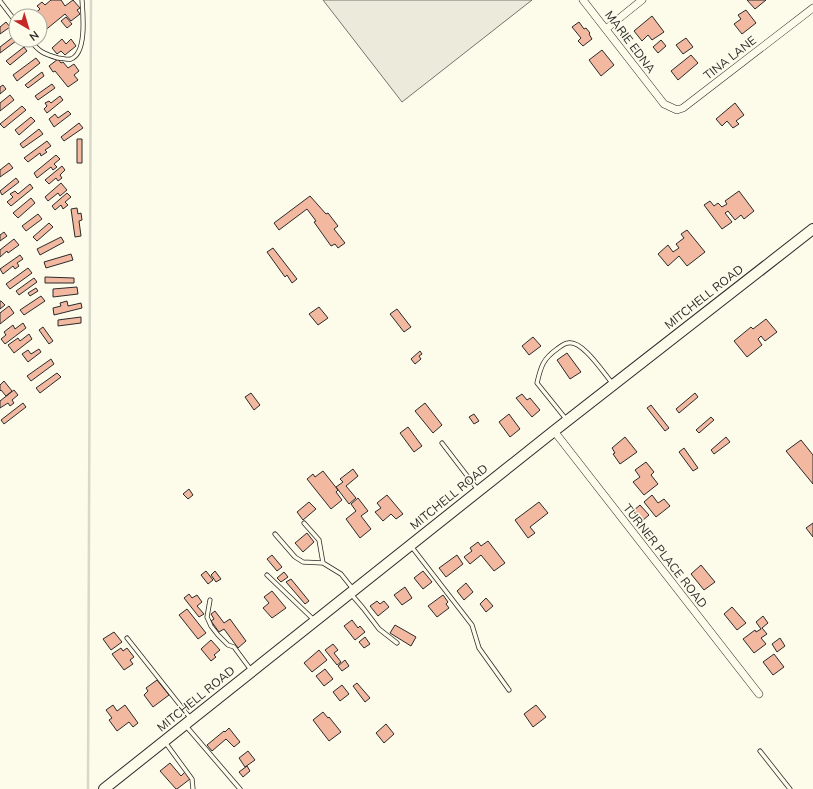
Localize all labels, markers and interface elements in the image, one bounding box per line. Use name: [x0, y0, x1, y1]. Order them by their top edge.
street label: MARIE EDNA: [602, 7, 659, 76]
north arrow: [8, 8, 48, 48]
text: N: [27, 28, 42, 44]
street label: TINA LANE: [700, 32, 759, 83]
street label: MITCHELL ROAD: [661, 261, 746, 332]
street label: MITCHELL ROAD: [407, 461, 491, 533]
street label: TURNER PLACE ROAD: [620, 501, 711, 611]
street label: MITCHELL ROAD: [154, 663, 238, 735]

